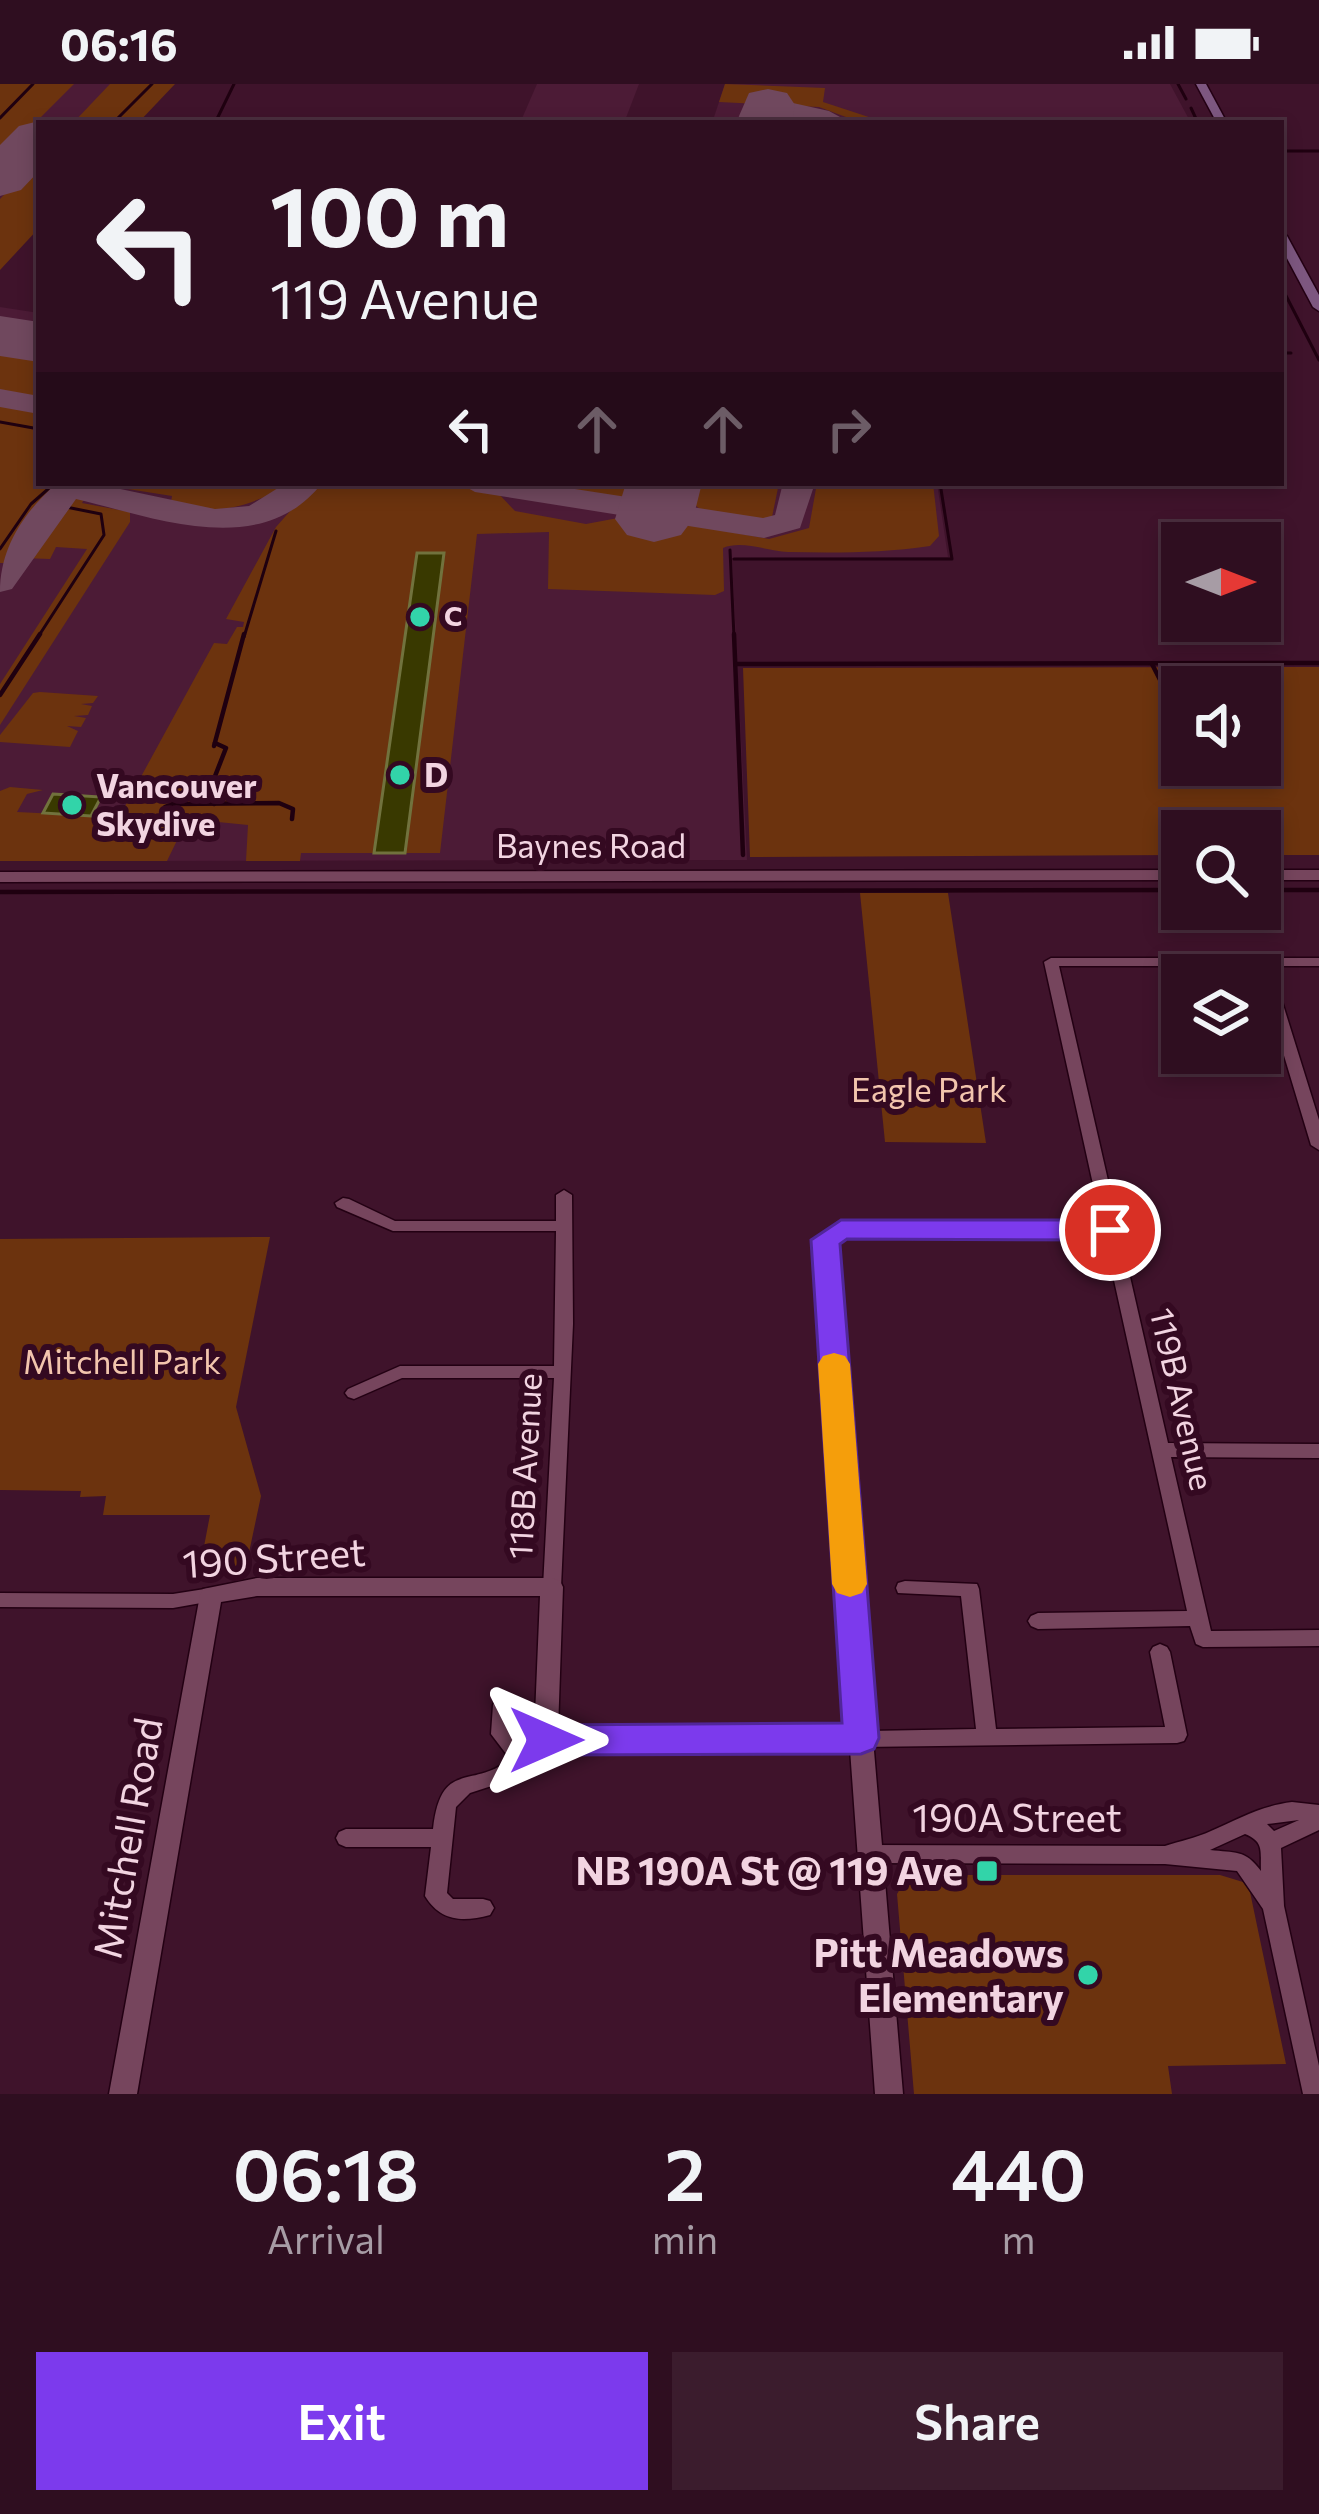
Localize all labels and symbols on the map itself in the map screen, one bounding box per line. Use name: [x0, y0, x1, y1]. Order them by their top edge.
north arrow: [1161, 522, 1281, 642]
place label: C: [444, 599, 462, 632]
marker: C: [407, 604, 433, 630]
place label: D: [424, 753, 448, 794]
marker: D: [387, 762, 413, 788]
place label: Vancouver Skydive: [96, 764, 257, 843]
marker: Vancouver Skydive: [59, 792, 85, 818]
street label: Baynes Road: [496, 824, 686, 865]
park label: Eagle Park: [851, 1068, 1007, 1109]
pin: [1059, 1179, 1161, 1281]
street label: 119B Avenue: [1143, 1303, 1224, 1494]
park label: Mitchell Park: [23, 1340, 221, 1381]
street label: 118B Avenue: [498, 1372, 549, 1560]
street label: 190 Street: [181, 1526, 367, 1586]
position arrow: [483, 1677, 609, 1803]
street label: Mitchell Road: [81, 1714, 171, 1962]
street label: 190A Street: [912, 1792, 1122, 1840]
place label: NB 190A St @ 119 Ave: [575, 1845, 963, 1893]
marker: NB 190A St @ 119 Ave: [974, 1858, 1000, 1884]
place label: Pitt Meadows Elementary: [813, 1927, 1064, 2020]
marker: Pitt Meadows Elementary: [1075, 1962, 1101, 1988]

